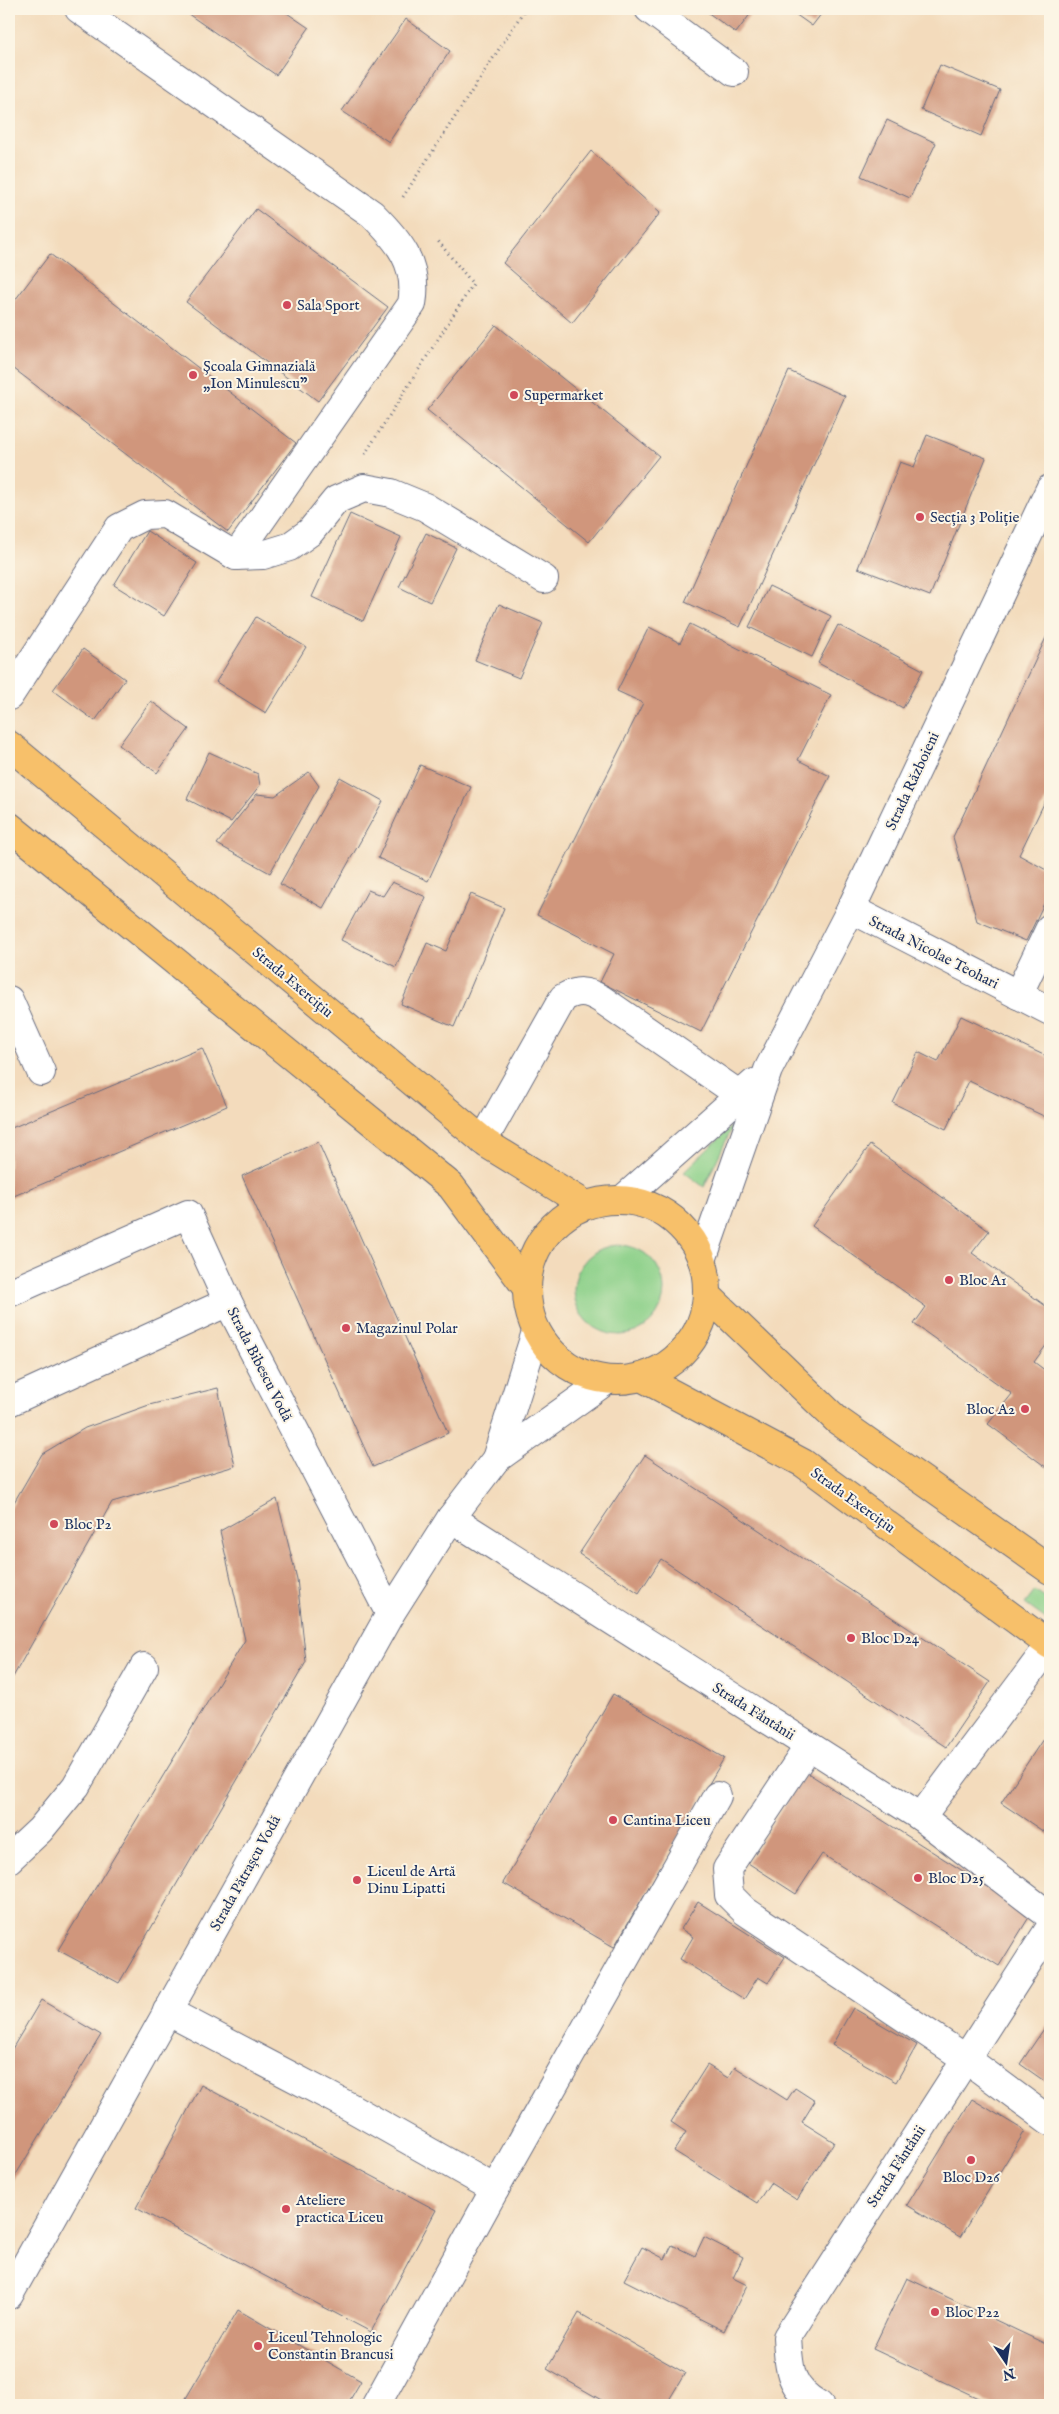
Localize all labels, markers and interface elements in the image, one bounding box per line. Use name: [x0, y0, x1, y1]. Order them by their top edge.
place label: Sala Sport: [297, 296, 360, 315]
marker: Sala Sport: [281, 299, 293, 311]
place label: Școala Gimnazială „Ion Minulescu”: [203, 357, 316, 393]
marker: Școala Gimnazială „Ion Minulescu”: [187, 369, 199, 381]
place label: Supermarket: [524, 386, 603, 405]
marker: Supermarket: [508, 389, 520, 401]
place label: Secția 3 Poliție: [930, 508, 1019, 527]
marker: Secția 3 Poliție: [914, 511, 926, 523]
street label: Strada Războieni: [881, 729, 944, 833]
street label: Strada Nicolae Teohari: [866, 911, 1002, 993]
street label: Strada Exercițiu: [248, 943, 337, 1022]
place label: Bloc A1: [959, 1271, 1006, 1290]
marker: Bloc A1: [943, 1274, 955, 1286]
street label: Strada Bibescu Vodă: [223, 1304, 297, 1425]
place label: Magazinul Polar: [356, 1319, 458, 1338]
marker: Magazinul Polar: [340, 1322, 352, 1334]
place label: Bloc A2: [966, 1400, 1015, 1419]
marker: Bloc A2: [1019, 1403, 1031, 1415]
street label: Strada Exercițiu: [807, 1463, 899, 1538]
place label: Bloc P2: [64, 1515, 111, 1534]
marker: Bloc P2: [48, 1518, 60, 1530]
place label: Bloc D24: [861, 1629, 920, 1648]
marker: Bloc D24: [845, 1632, 857, 1644]
street label: Strada Fântânii: [709, 1678, 799, 1744]
place label: Cantina Liceu: [623, 1811, 711, 1830]
street label: Strada Pătrașcu Vodă: [206, 1812, 285, 1934]
marker: Cantina Liceu: [607, 1814, 619, 1826]
place label: Liceul de Artă Dinu Lipatti: [367, 1862, 456, 1898]
place label: Bloc D25: [928, 1869, 985, 1888]
marker: Bloc D25: [912, 1872, 924, 1884]
marker: Liceul de Artă Dinu Lipatti: [351, 1874, 363, 1886]
street label: Strada Fântânii: [863, 2122, 930, 2211]
marker: Bloc D26: [965, 2154, 977, 2166]
place label: Bloc D26: [942, 2168, 1000, 2187]
place label: Ateliere practica Liceu: [295, 2191, 384, 2227]
marker: Ateliere practica Liceu: [280, 2203, 292, 2215]
place label: Bloc P22: [945, 2303, 1000, 2322]
marker: Bloc P22: [929, 2306, 941, 2318]
place label: Liceul Tehnologic Constantin Brancusi: [268, 2328, 393, 2364]
north arrow: [982, 2336, 1032, 2386]
marker: Liceul Tehnologic Constantin Brancusi: [252, 2340, 264, 2352]
text: N: [1001, 2363, 1018, 2384]

